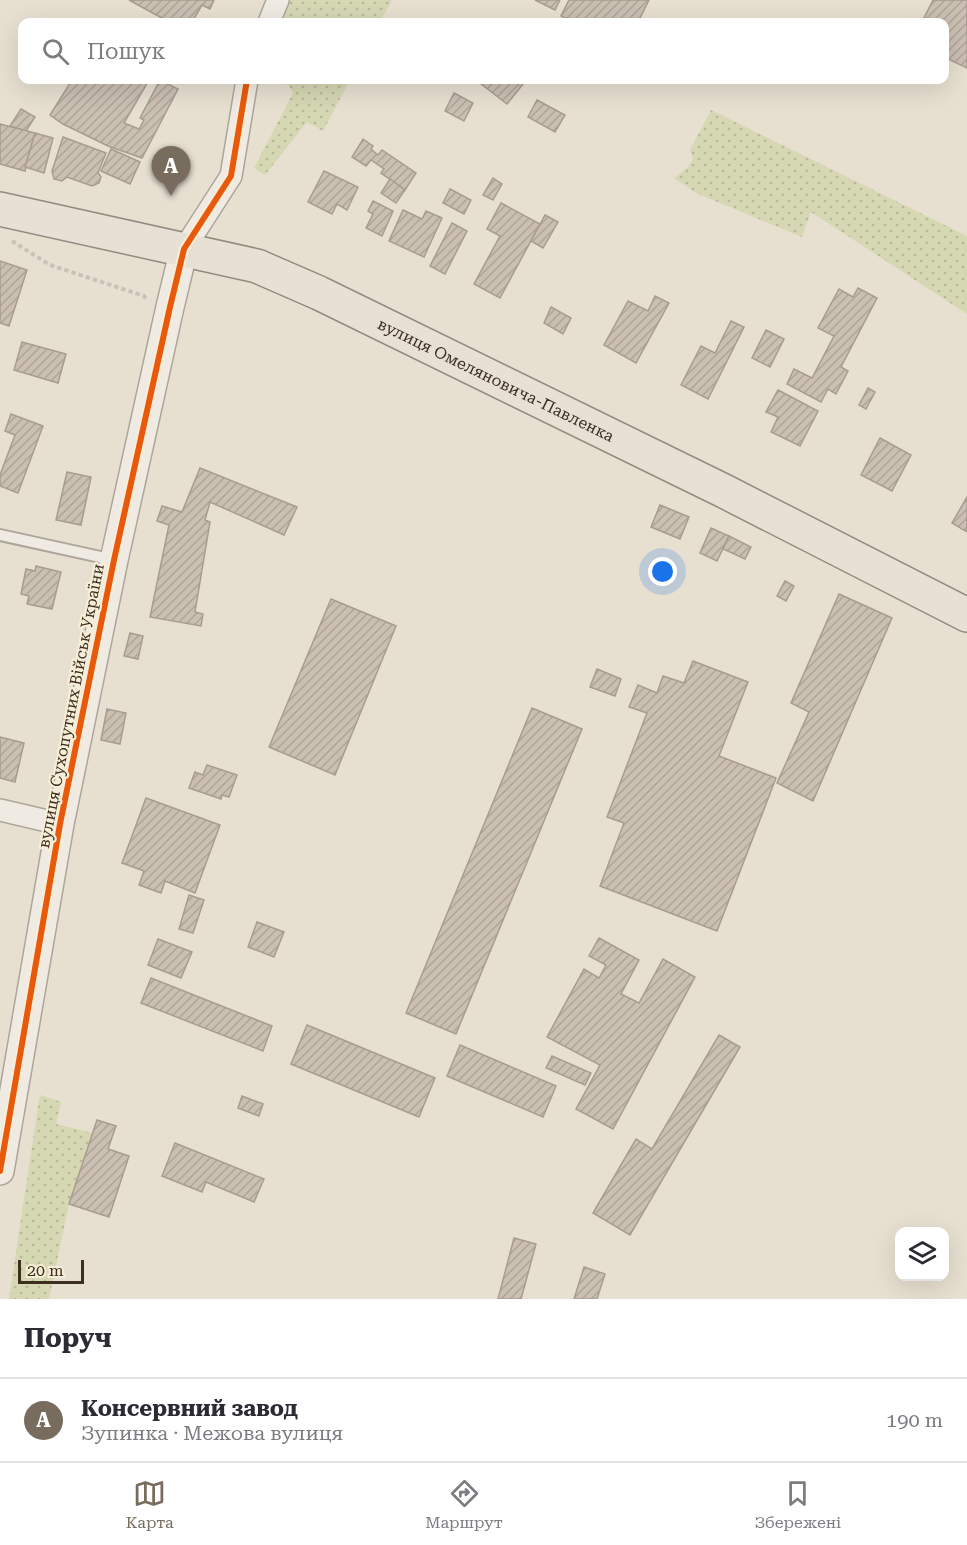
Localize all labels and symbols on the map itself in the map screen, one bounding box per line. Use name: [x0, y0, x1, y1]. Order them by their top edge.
pin: A: [152, 146, 190, 196]
street label: вулиця Омеляновича-Павленка: [375, 314, 618, 446]
your location: [648, 557, 677, 586]
street label: вулиця Сухопутних Військ України: [34, 562, 108, 850]
scale bar: [18, 1257, 84, 1284]

